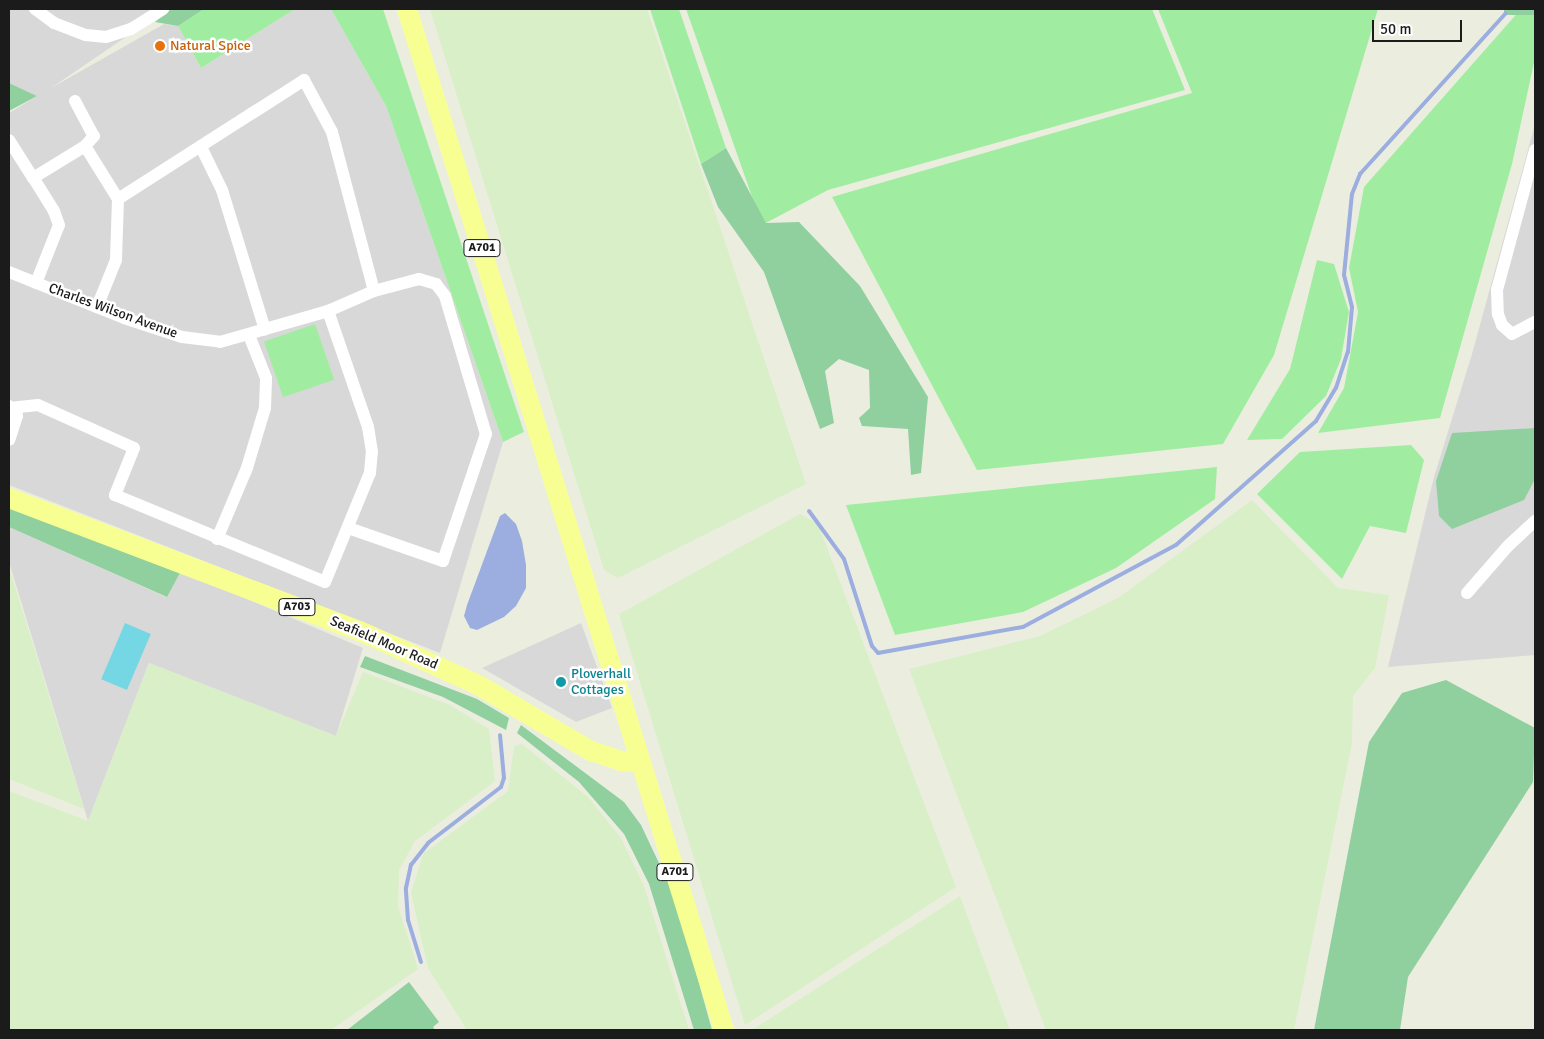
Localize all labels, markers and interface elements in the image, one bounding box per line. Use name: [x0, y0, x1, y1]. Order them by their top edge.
scale bar: [1374, 10, 1464, 42]
text: 50 m: [1380, 20, 1411, 38]
place label: Natural Spice: [170, 38, 251, 54]
marker: Natural Spice: [154, 40, 166, 52]
road number: A701: [463, 238, 501, 258]
street label: Charles Wilson Avenue: [46, 280, 180, 342]
road number: A703: [278, 598, 316, 616]
street label: Seafield Moor Road: [328, 613, 440, 673]
place label: Ploverhall Cottages: [571, 666, 631, 699]
marker: Ploverhall Cottages: [555, 676, 567, 688]
road number: A701: [656, 862, 694, 882]

